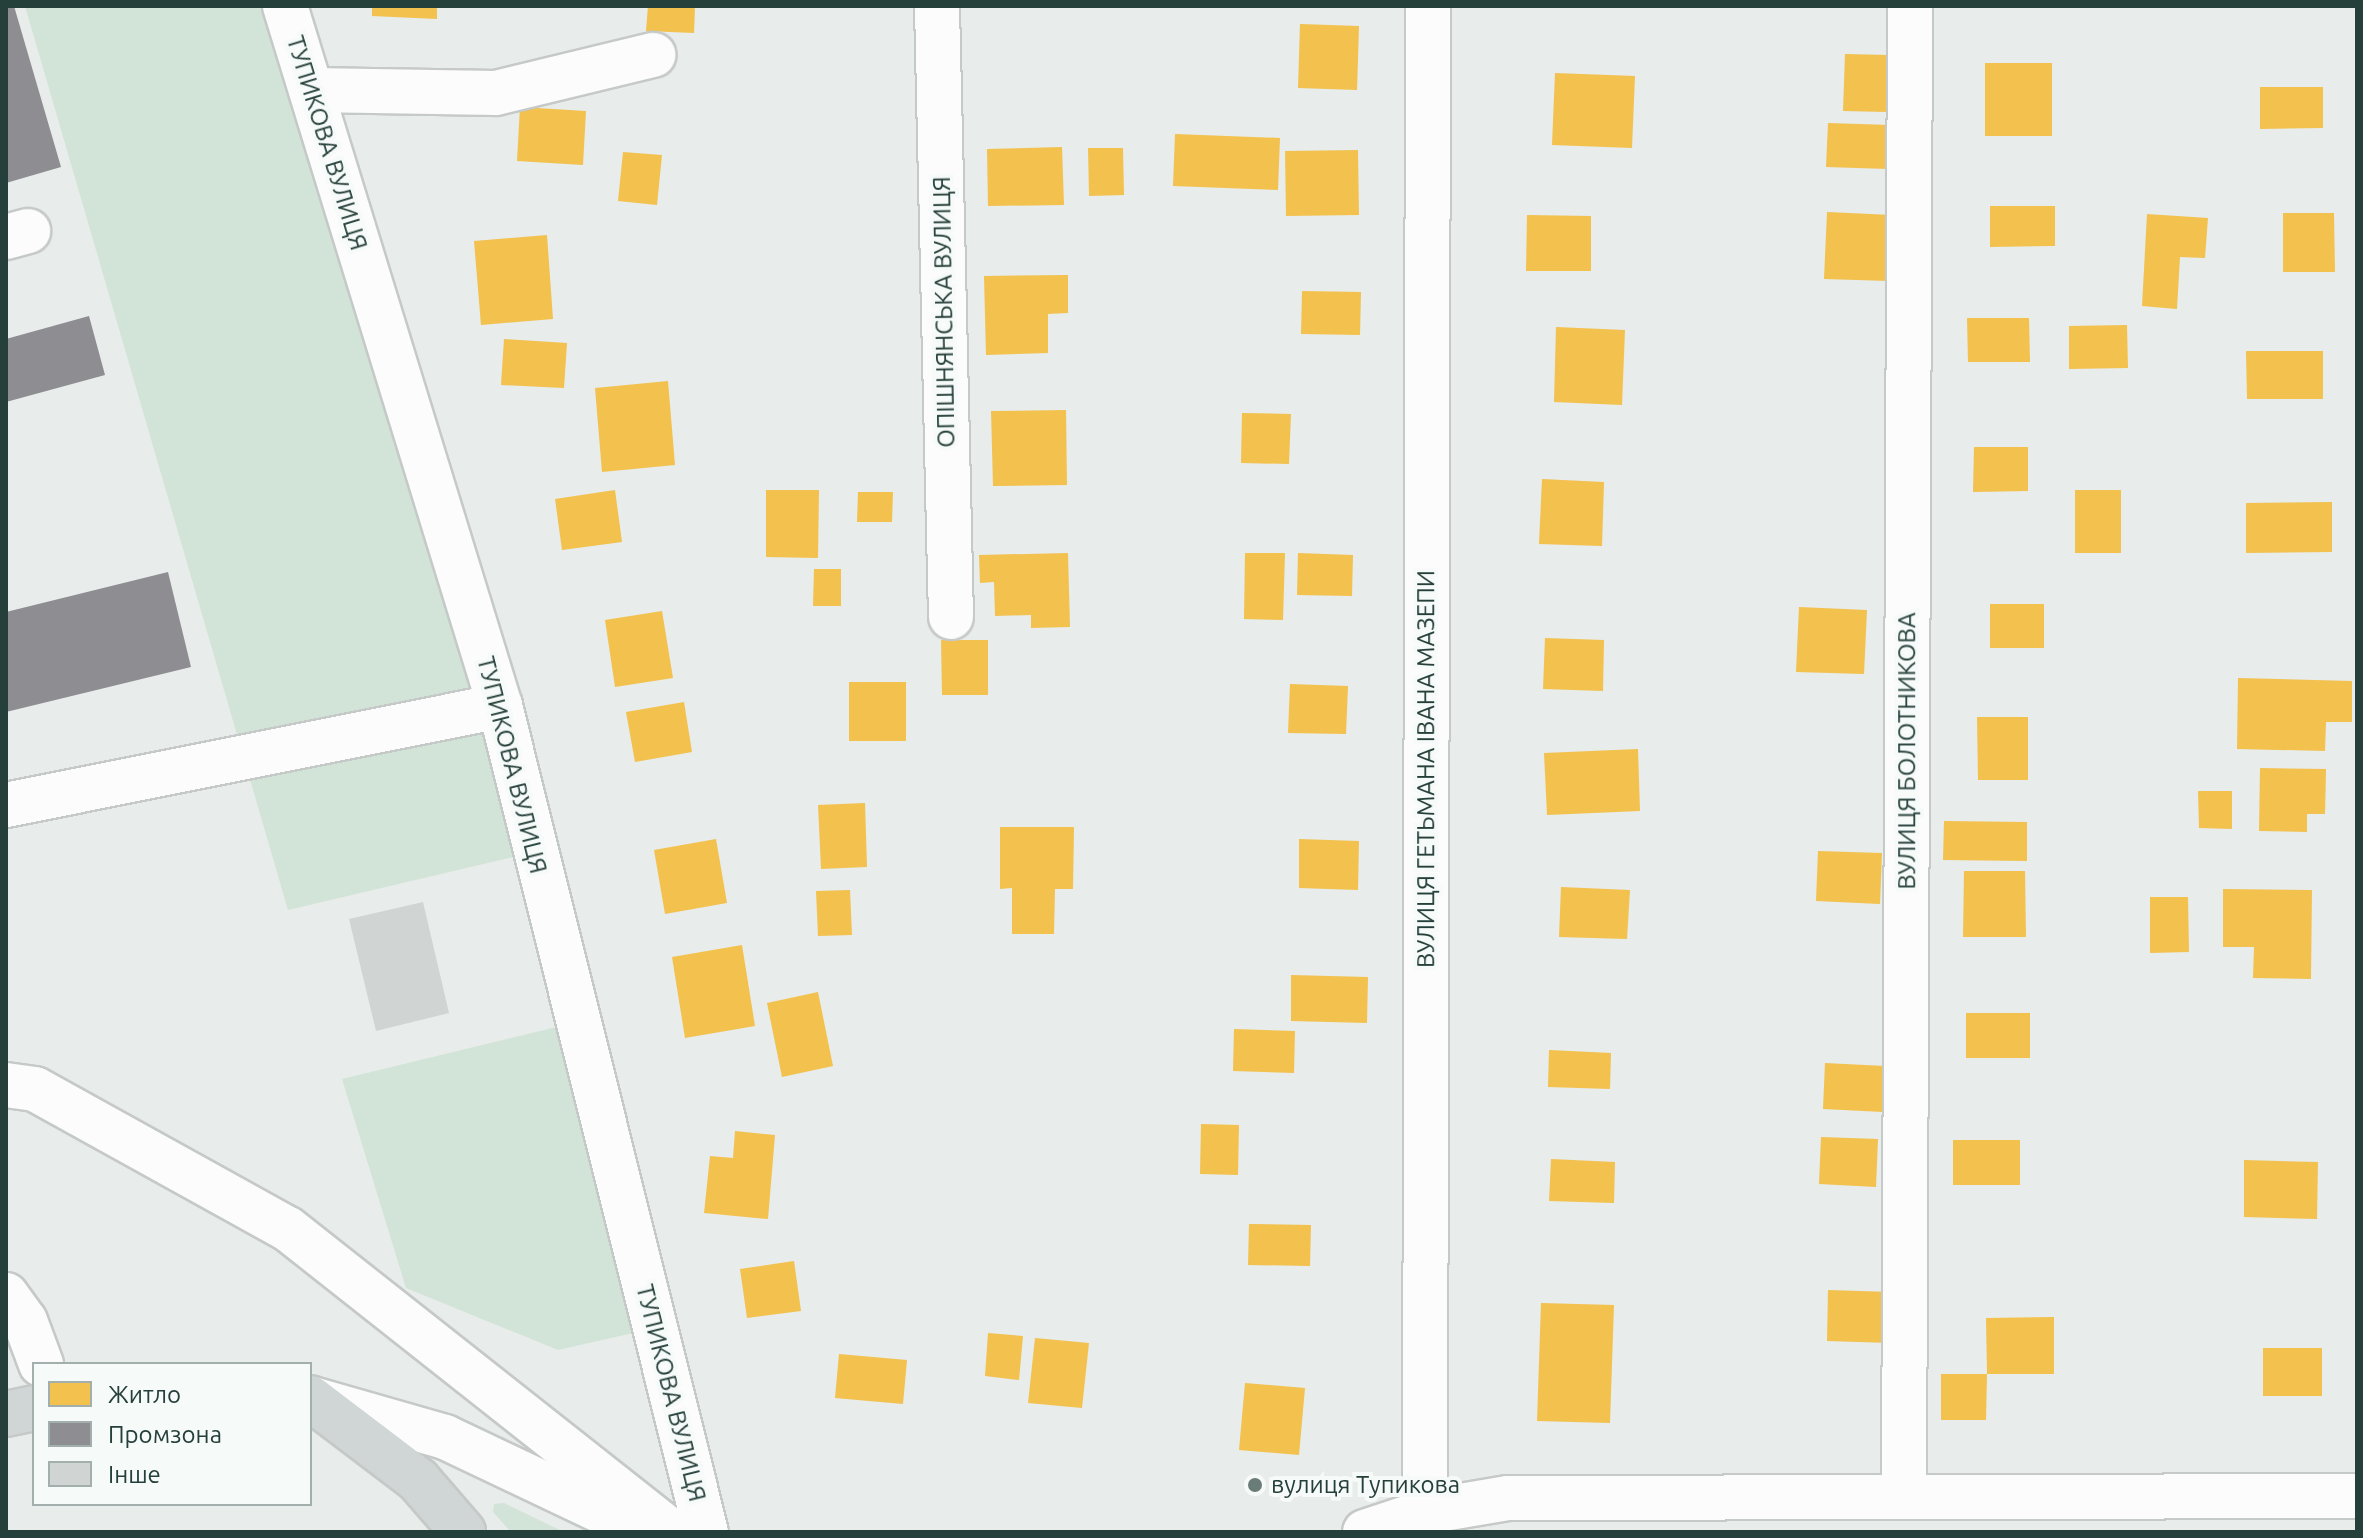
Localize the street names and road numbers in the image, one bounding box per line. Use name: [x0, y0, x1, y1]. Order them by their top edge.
street label: ТУПИКОВА ВУЛИЦЯ: [281, 32, 373, 254]
street label: ОПІШНЯНСЬКА ВУЛИЦЯ: [927, 176, 961, 448]
street label: ВУЛИЦЯ ГЕТЬМАНА ІВАНА МАЗЕПИ: [1412, 570, 1440, 968]
street label: ВУЛИЦЯ БОЛОТНИКОВА: [1893, 612, 1921, 890]
street label: ТУПИКОВА ВУЛИЦЯ: [471, 653, 553, 877]
street label: ТУПИКОВА ВУЛИЦЯ: [630, 1281, 712, 1505]

